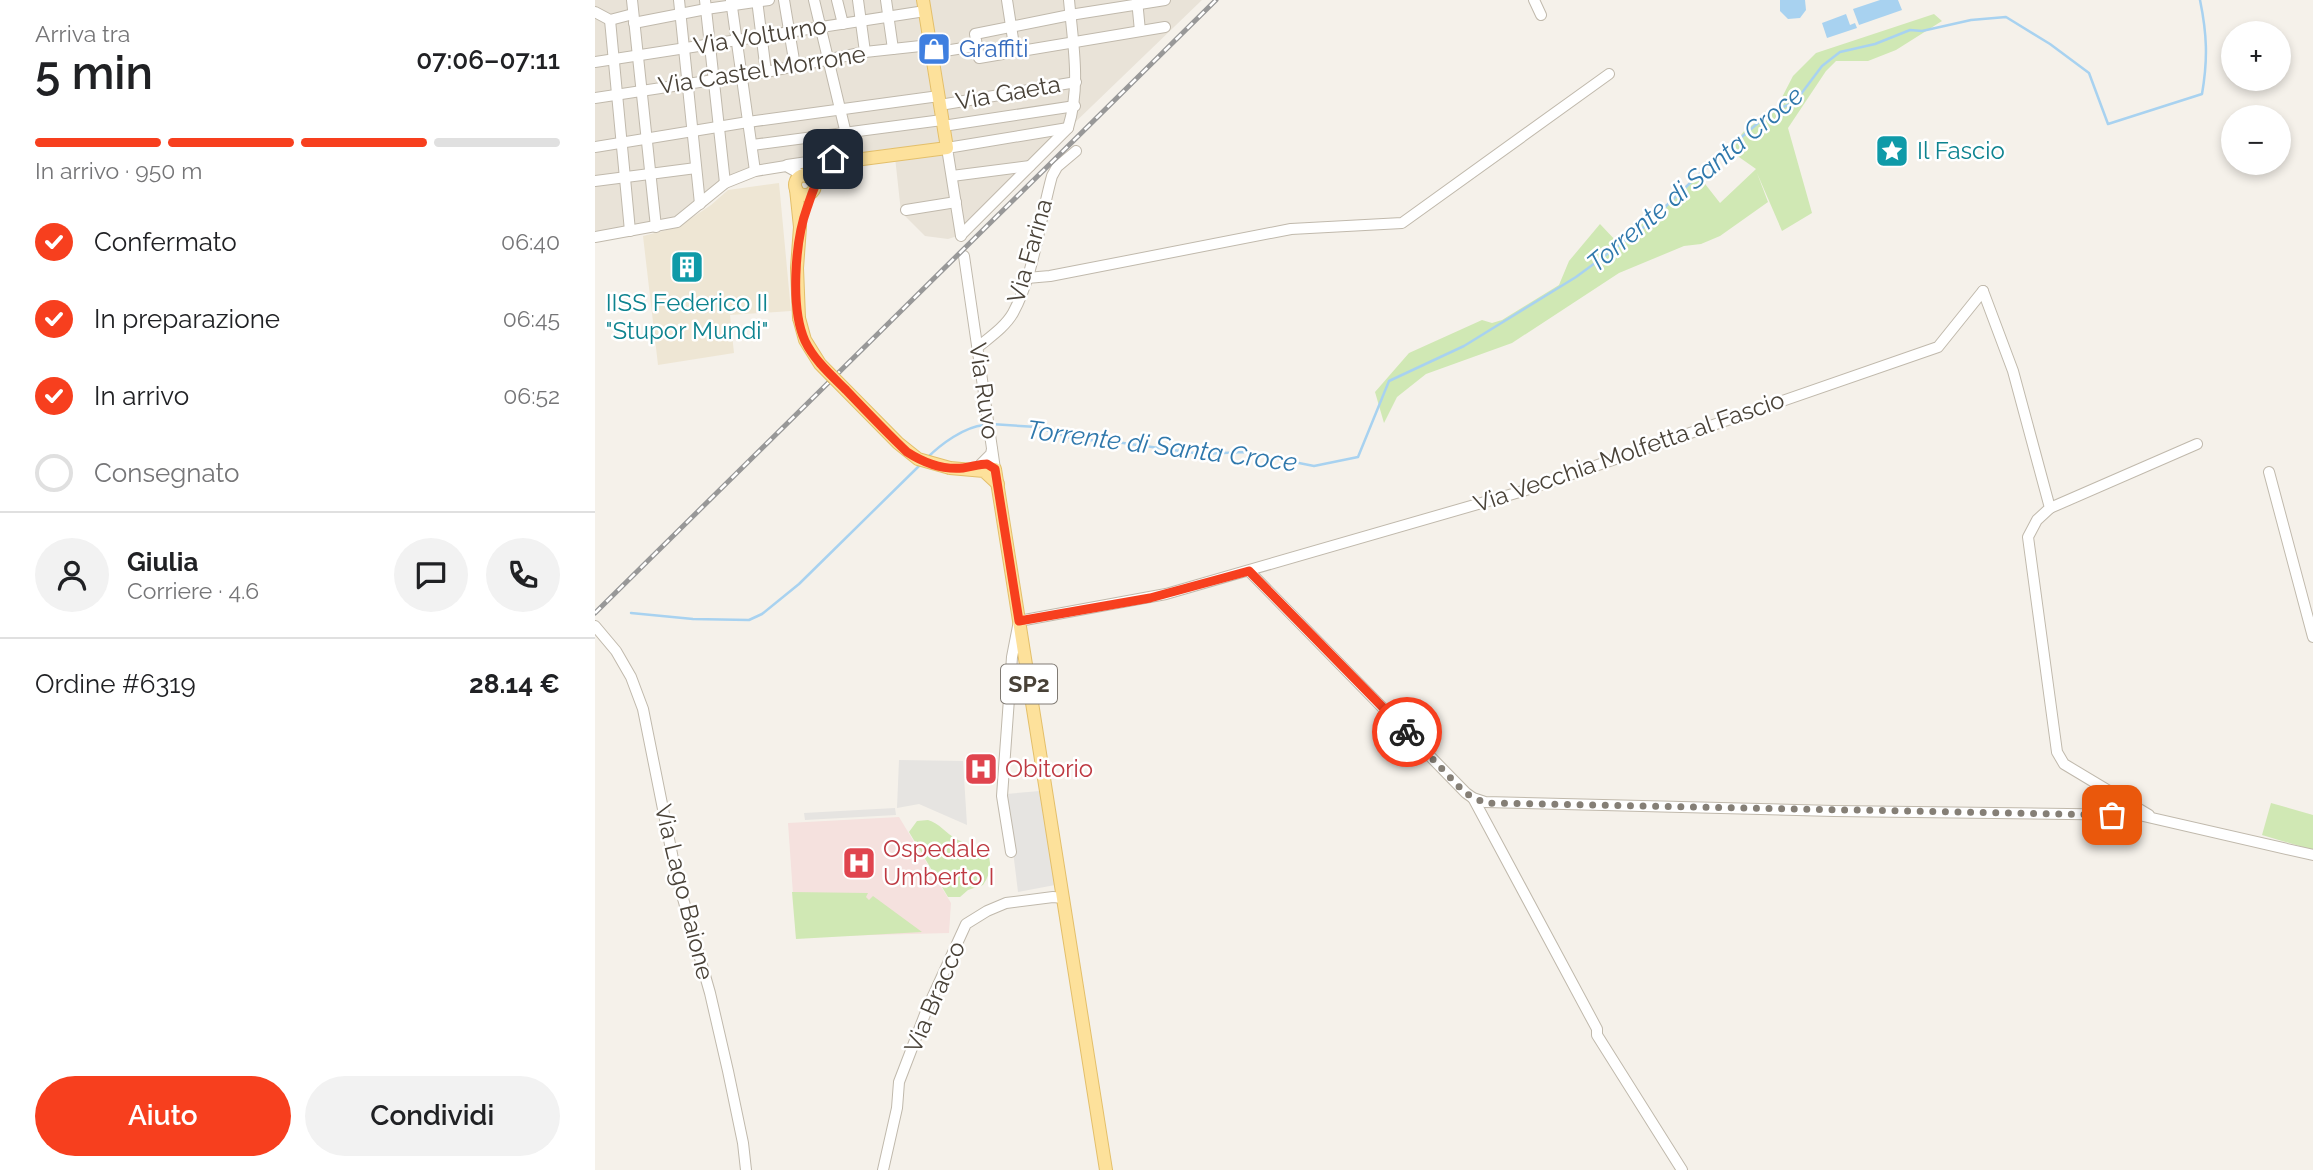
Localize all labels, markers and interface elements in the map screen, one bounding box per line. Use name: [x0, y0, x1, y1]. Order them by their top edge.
street label: Via Volturno: [691, 11, 829, 60]
text: Arriva tra: [35, 20, 130, 47]
map controls: [2221, 21, 2291, 175]
button: +: [2221, 21, 2291, 91]
shop icon: Graffiti: [915, 30, 953, 68]
place label: Graffiti: [959, 34, 1028, 63]
street label: Via Castel Morrone: [656, 39, 868, 100]
text: 07:06–07:11: [416, 45, 560, 75]
text: 5 min: [35, 46, 153, 100]
street label: Via Gaeta: [953, 69, 1063, 116]
water label: Torrente di Santa Croce: [1581, 80, 1809, 278]
button: −: [2221, 105, 2291, 175]
pin: [803, 129, 863, 189]
place icon: Il Fascio: [1873, 132, 1911, 170]
place label: Il Fascio: [1917, 136, 2005, 165]
icon: home: [814, 140, 852, 178]
text: In arrivo · 950 m: [35, 157, 202, 184]
street label: Via Farina: [1001, 195, 1058, 306]
icon: check: [35, 223, 73, 261]
text: Confermato: [94, 227, 237, 257]
text: 06:40: [501, 228, 560, 255]
building icon: IISS Federico II "Stupor Mundi": [668, 248, 706, 286]
place label: IISS Federico II "Stupor Mundi": [605, 288, 769, 345]
icon: check: [35, 300, 73, 338]
text: In preparazione: [94, 304, 280, 334]
text: 06:45: [503, 305, 560, 332]
street label: Via Ruvo: [963, 341, 1006, 441]
icon: check: [35, 377, 73, 415]
text: In arrivo: [94, 381, 189, 411]
text: 06:52: [503, 382, 560, 409]
street label: Via Vecchia Molfetta al Fascio: [1470, 385, 1788, 518]
water label: Torrente di Santa Croce: [1025, 415, 1299, 478]
text: Consegnato: [94, 458, 240, 488]
button: person: [35, 538, 109, 612]
button: chat: [394, 538, 468, 612]
button: phone: [486, 538, 560, 612]
text: Giulia: [127, 547, 198, 577]
text: Corriere · 4.6: [127, 577, 259, 604]
road number: SP2: [1001, 664, 1057, 704]
text: Ordine #6319: [35, 669, 196, 699]
text: 28.14 €: [469, 669, 560, 699]
courier: [1372, 697, 1442, 767]
icon: bike: [1388, 713, 1426, 751]
hospital icon: Obitorio: [962, 750, 1000, 788]
place label: Obitorio: [1005, 754, 1093, 783]
pin: [2082, 785, 2142, 845]
icon: bag: [2093, 796, 2131, 834]
street label: Via Lago Baione: [649, 801, 720, 983]
place label: Ospedale Umberto I: [883, 834, 995, 891]
hospital icon: Ospedale Umberto I: [840, 844, 878, 882]
street label: Via Bracco: [898, 937, 971, 1057]
button: Aiuto: [35, 1076, 291, 1156]
button: Condividi: [305, 1076, 560, 1156]

